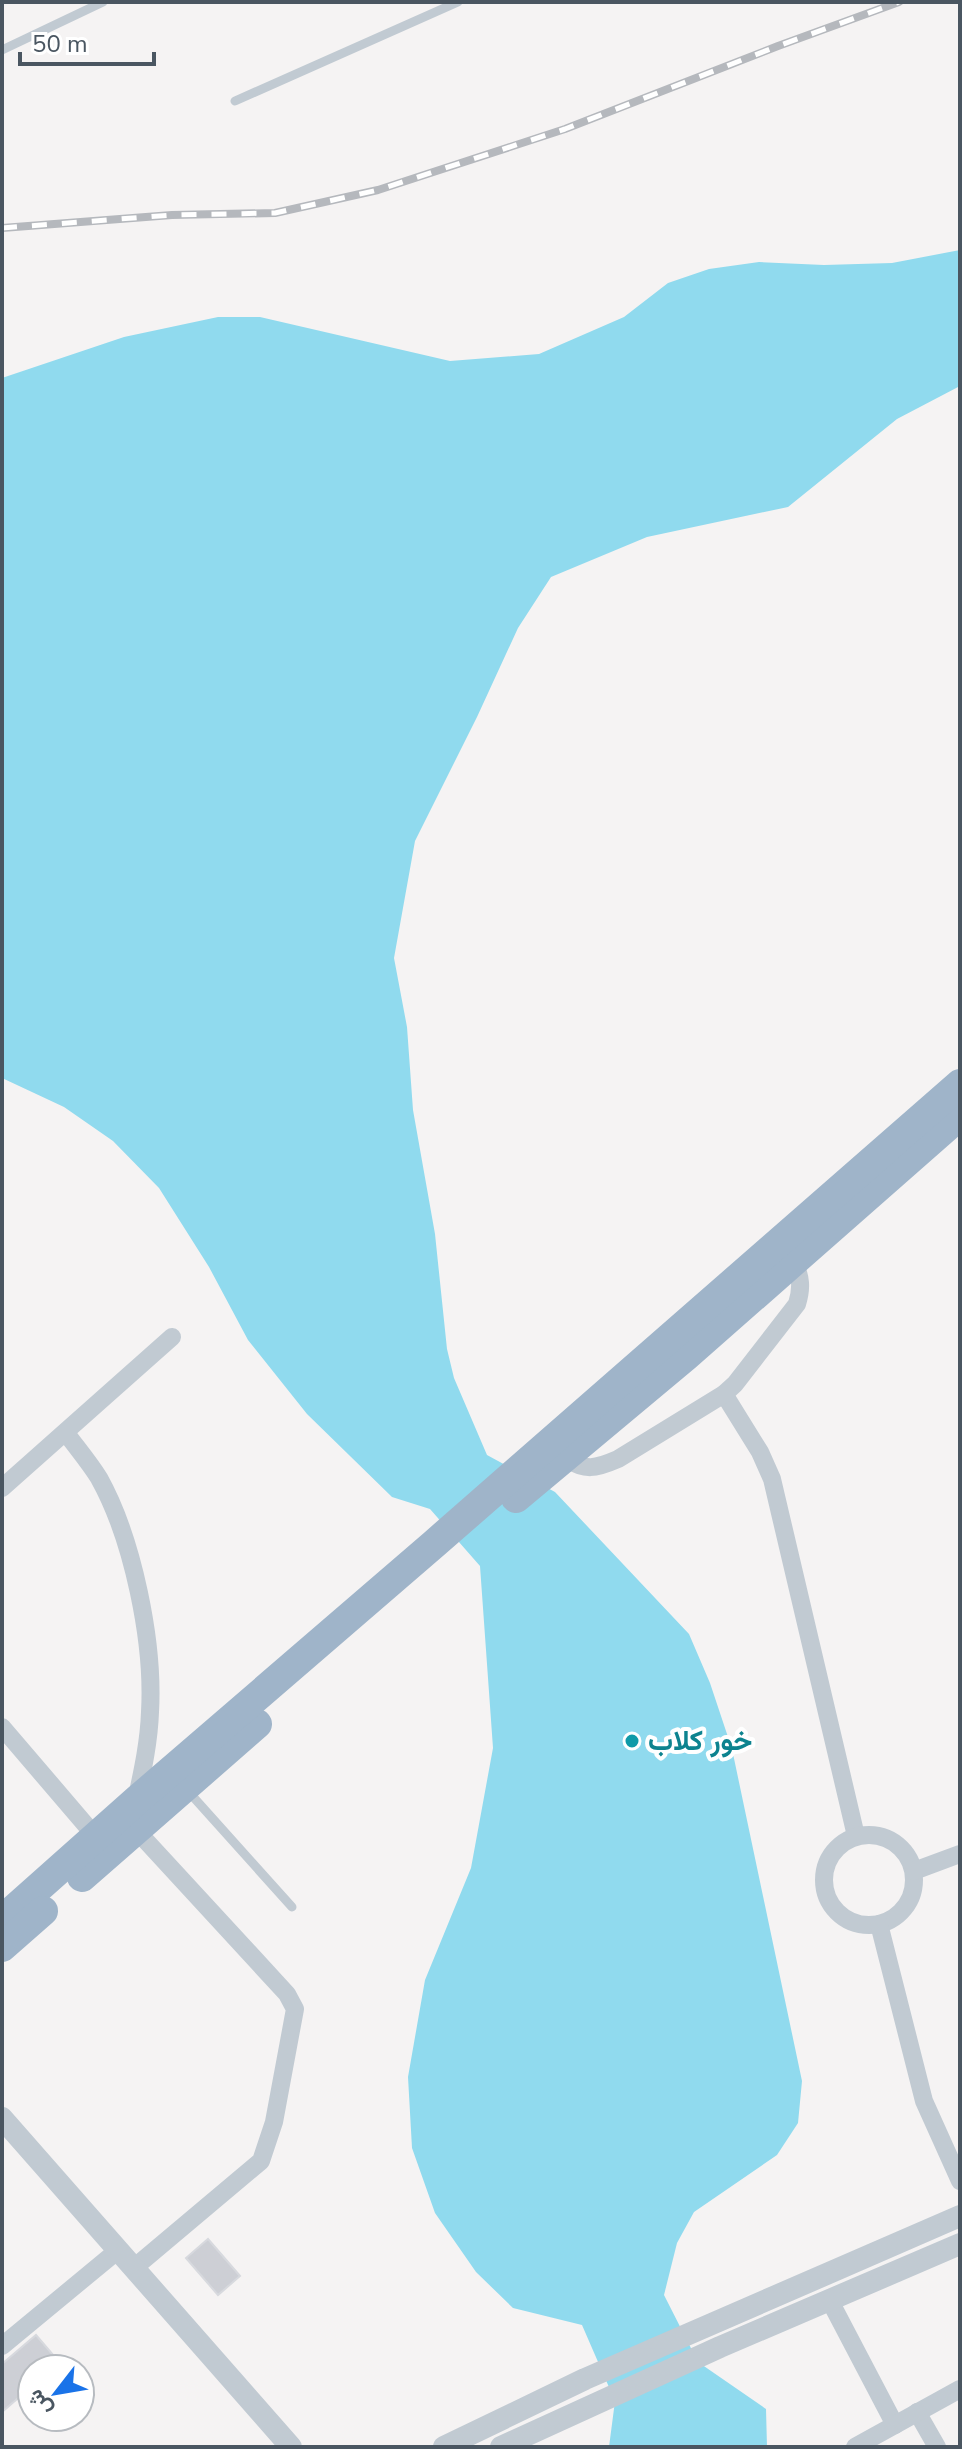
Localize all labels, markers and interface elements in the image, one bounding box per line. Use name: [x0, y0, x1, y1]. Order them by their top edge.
scale bar: [20, 16, 154, 66]
text: 50 m: [32, 28, 88, 60]
place label: خور كلاب: [648, 1722, 752, 1760]
marker: خور كلاب: [623, 1732, 641, 1750]
north arrow: [16, 2353, 96, 2433]
text: ش: [20, 2384, 59, 2422]

